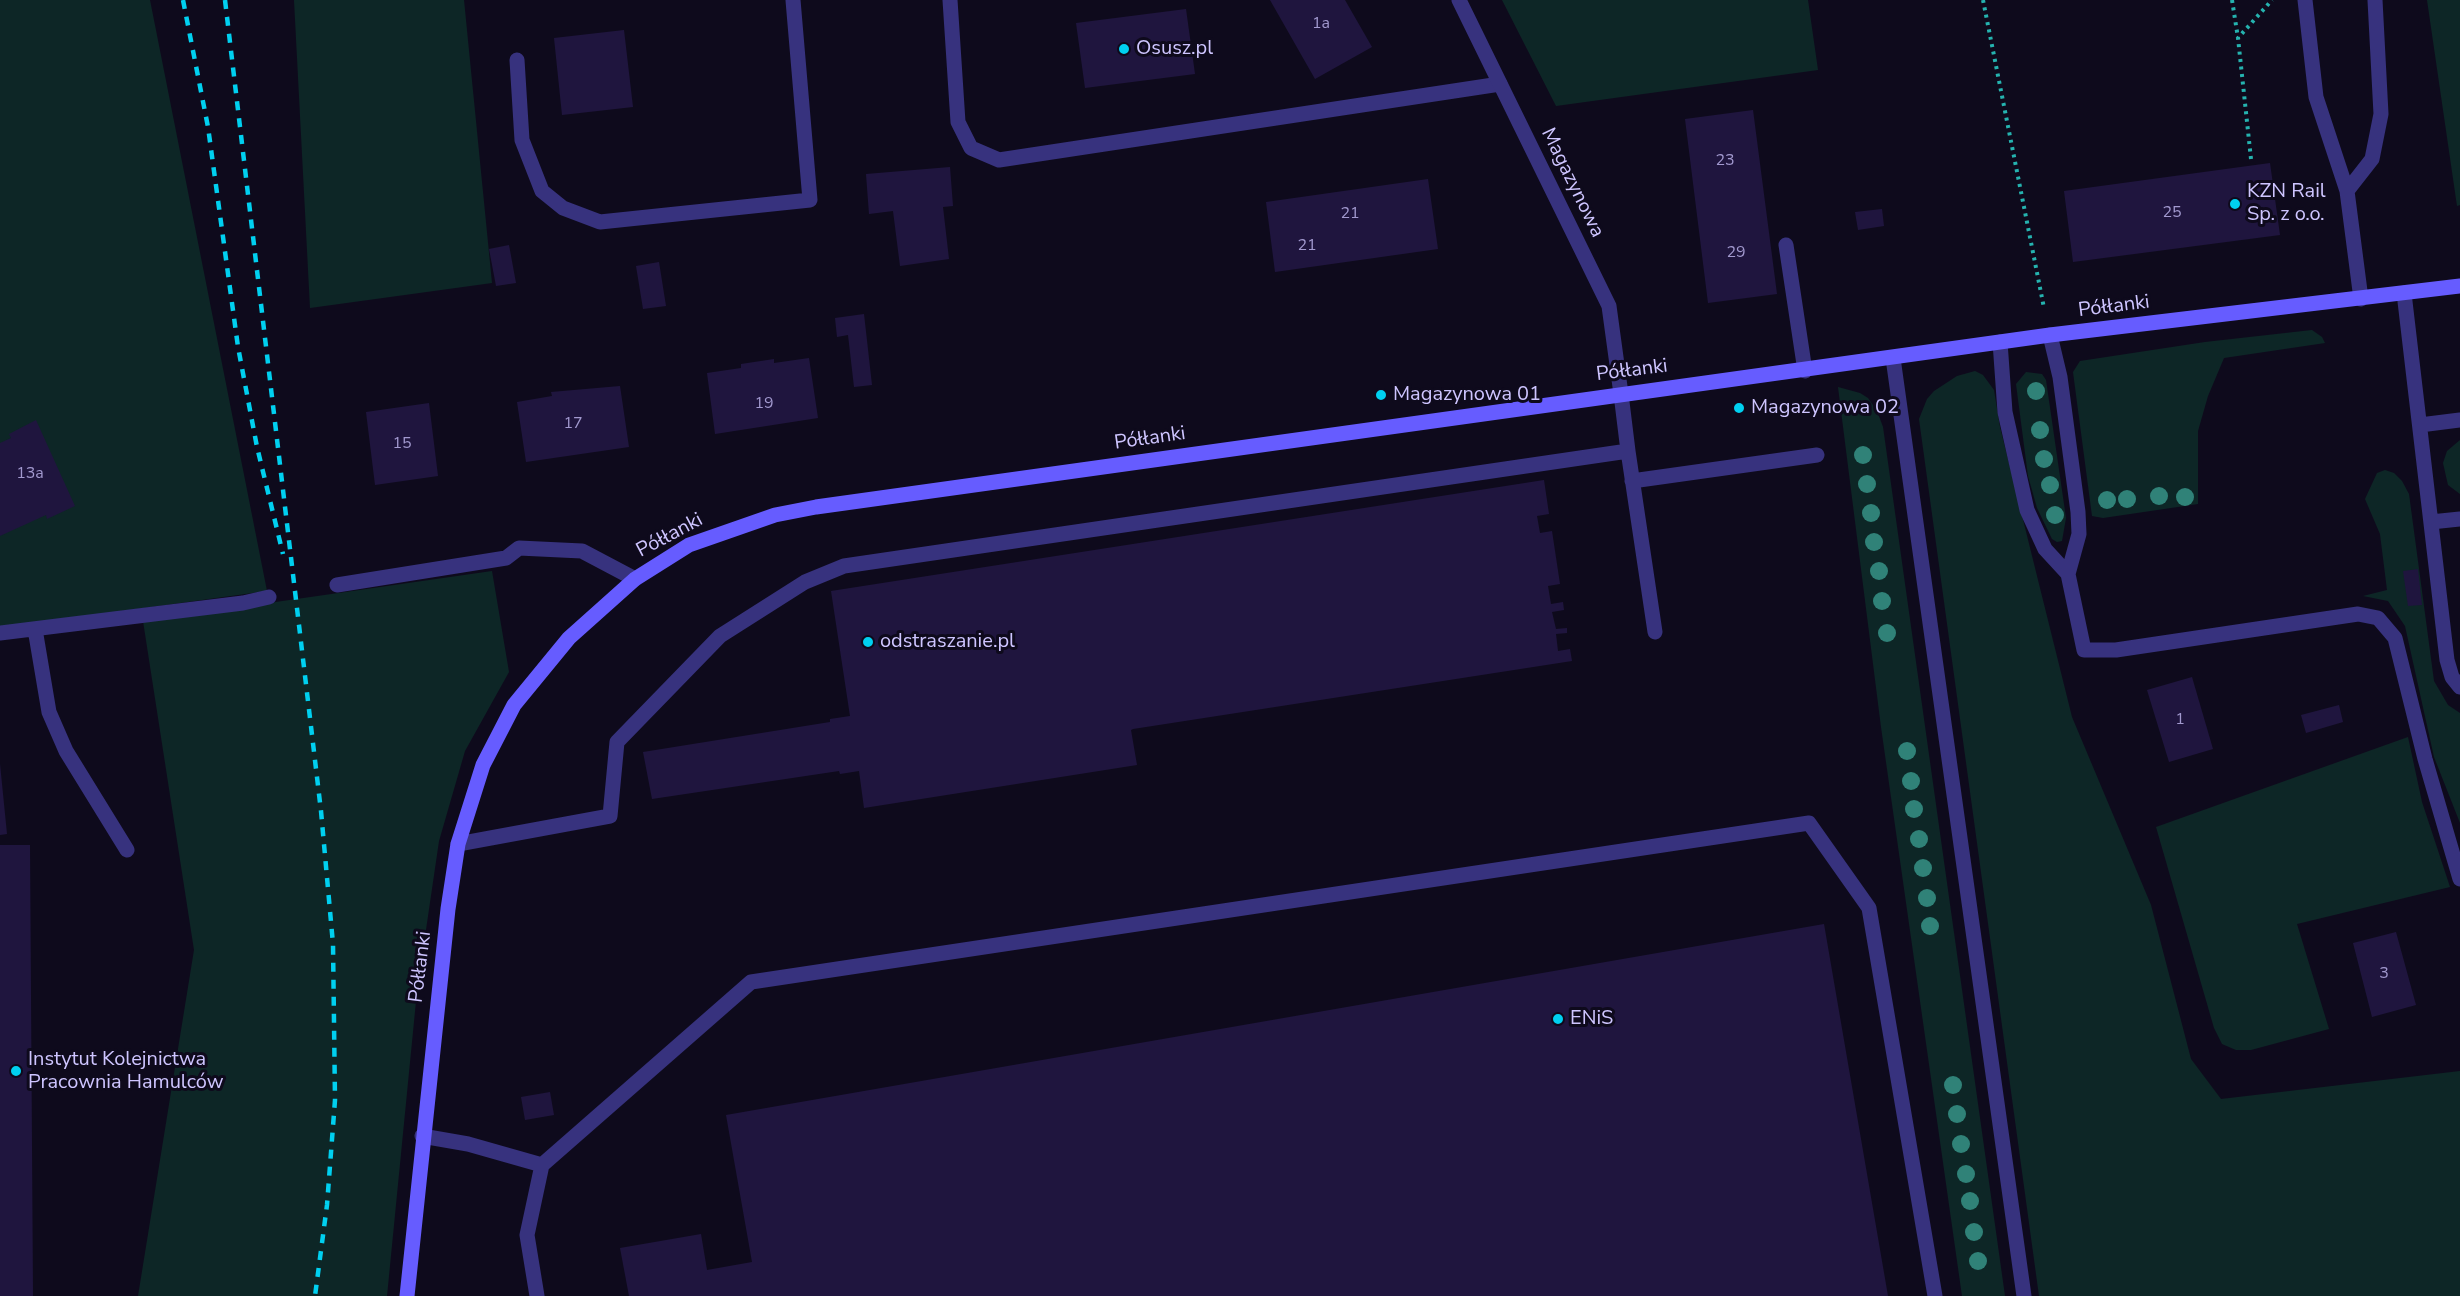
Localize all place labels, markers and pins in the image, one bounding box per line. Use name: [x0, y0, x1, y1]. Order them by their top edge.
place label: Osusz.pl: [1136, 37, 1213, 61]
marker: Osusz.pl: [1117, 42, 1131, 56]
place label: KZN Rail Sp. z o.o.: [2247, 180, 2326, 227]
marker: KZN Rail Sp. z o.o.: [2228, 197, 2242, 211]
place label: Magazynowa 01: [1393, 383, 1541, 407]
marker: Magazynowa 01: [1374, 388, 1388, 402]
place label: Magazynowa 02: [1751, 396, 1899, 420]
marker: Magazynowa 02: [1732, 401, 1746, 415]
place label: odstraszanie.pl: [880, 630, 1015, 654]
marker: odstraszanie.pl: [861, 635, 875, 649]
place label: ENiS: [1570, 1007, 1613, 1031]
marker: ENiS: [1551, 1012, 1565, 1026]
place label: Instytut Kolejnictwa Pracownia Hamulców: [28, 1048, 224, 1095]
marker: Instytut Kolejnictwa Pracownia Hamulców: [9, 1064, 23, 1078]

